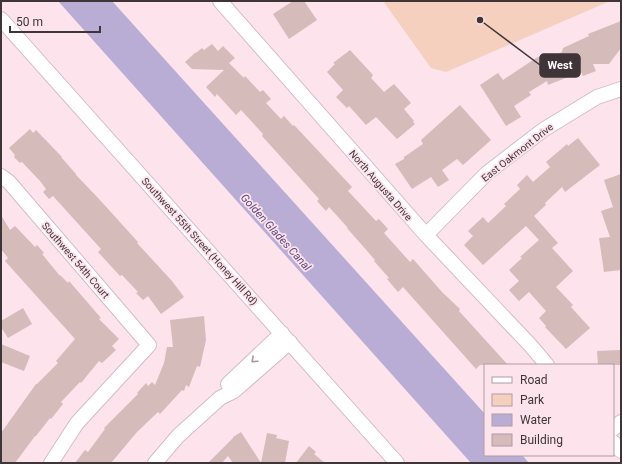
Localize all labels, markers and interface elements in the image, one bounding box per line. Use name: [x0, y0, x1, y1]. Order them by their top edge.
scale bar: [10, 8, 100, 34]
text: 50 m: [16, 15, 43, 29]
callout: West: [540, 54, 580, 77]
text: West: [548, 59, 573, 72]
street label: East Oakmont Drive: [479, 121, 555, 184]
street label: North Augusta Drive: [347, 148, 414, 223]
street label: Southwest 55th Street (Honey Hill Rd): [139, 175, 260, 308]
water label: Golden Glades Canal: [238, 191, 314, 274]
street label: Southwest 54th Court: [40, 220, 112, 300]
one-way arrow: [251, 355, 259, 363]
legend: [484, 364, 614, 456]
text: Road: [520, 373, 548, 387]
text: Park: [520, 393, 545, 407]
text: Water: [520, 413, 551, 427]
text: Building: [520, 433, 563, 447]

